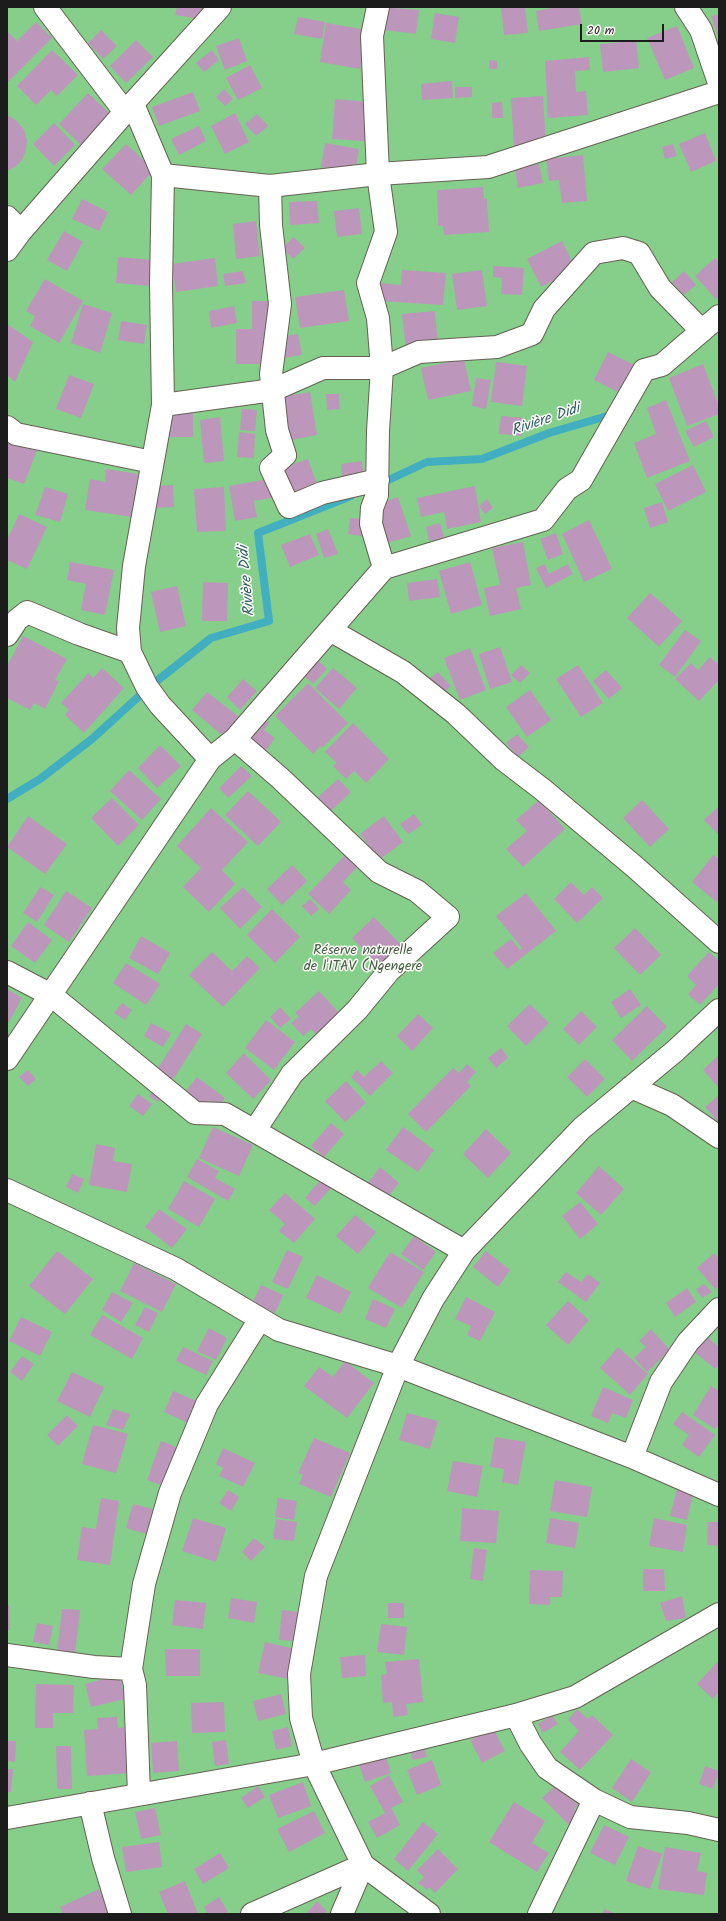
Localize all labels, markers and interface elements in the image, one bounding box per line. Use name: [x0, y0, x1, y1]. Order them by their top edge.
scale bar: [582, 16, 666, 42]
text: 20 m: [587, 21, 614, 40]
water label: Rivière Didi: [510, 401, 582, 441]
water label: Rivière Didi: [236, 545, 260, 617]
park label: Réserve naturelle de l'ITAV (Ngengere: [304, 944, 422, 976]

